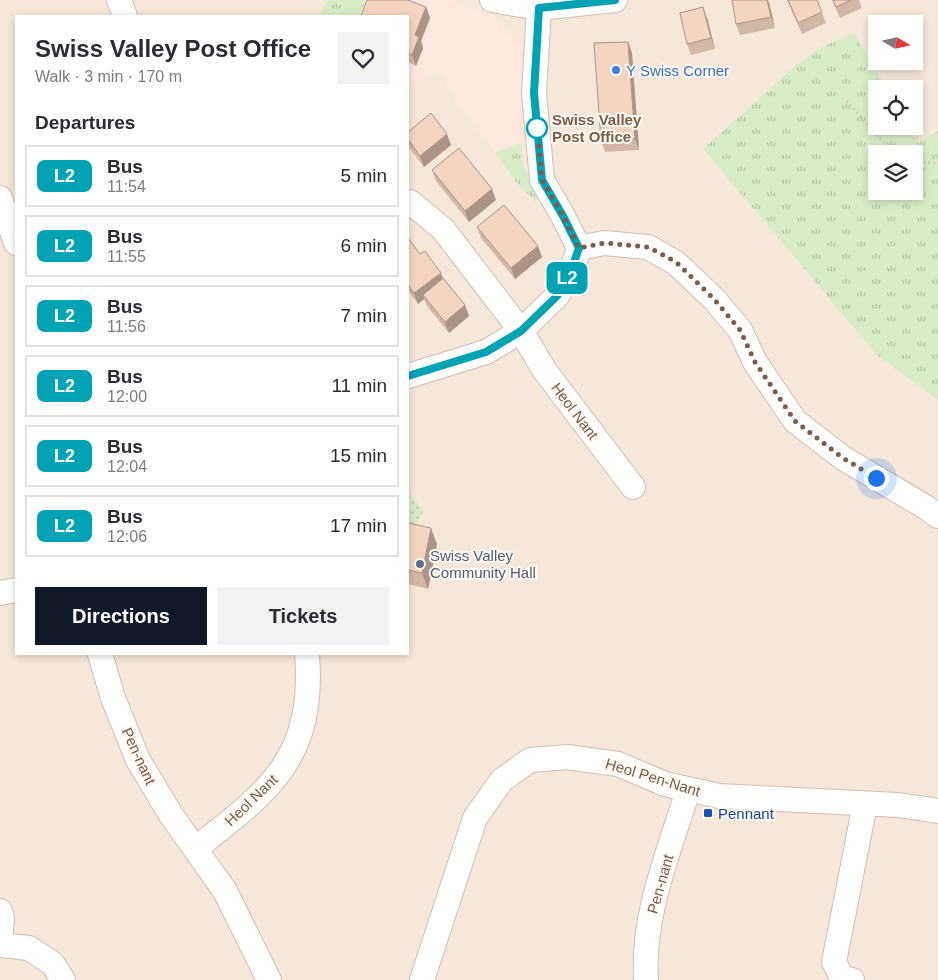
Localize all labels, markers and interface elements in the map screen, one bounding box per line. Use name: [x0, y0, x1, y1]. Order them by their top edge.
north arrow: [868, 15, 922, 70]
map controls: [868, 15, 923, 200]
button: heart: [337, 32, 389, 84]
text: Swiss Valley Post Office: [35, 35, 311, 62]
place label: Y Swiss Corner: [626, 62, 729, 79]
marker: Y Swiss Corner: [610, 64, 622, 76]
text: Walk · 3 min · 170 m: [35, 68, 182, 85]
button: locate: [868, 80, 923, 135]
place label: Swiss Valley Post Office: [552, 111, 642, 145]
text: Departures: [35, 112, 135, 133]
marker: Swiss Valley Post Office: [526, 117, 548, 139]
button: layers: [868, 145, 923, 200]
text: Bus: [107, 156, 143, 177]
text: 5 min: [341, 165, 387, 186]
text: L2: [54, 166, 75, 186]
text: 11:54: [107, 178, 146, 195]
text: Bus: [107, 226, 143, 247]
text: 6 min: [341, 235, 387, 256]
text: L2: [54, 236, 75, 256]
text: 11:55: [107, 248, 146, 265]
line badge: L2: [544, 262, 590, 294]
text: L2: [556, 268, 578, 288]
text: Bus: [107, 296, 143, 317]
text: 7 min: [341, 305, 387, 326]
text: L2: [54, 306, 75, 326]
text: 11:56: [107, 318, 146, 335]
text: Bus: [107, 366, 143, 387]
text: 11 min: [331, 375, 387, 396]
text: L2: [54, 376, 75, 396]
street label: Heol Nant: [548, 379, 602, 443]
text: 12:00: [107, 388, 147, 405]
text: Bus: [107, 436, 143, 457]
text: 15 min: [330, 445, 387, 466]
text: L2: [54, 446, 75, 466]
text: 12:04: [107, 458, 147, 475]
your location: [864, 466, 889, 491]
text: Bus: [107, 506, 143, 527]
text: 17 min: [330, 515, 387, 536]
text: L2: [54, 516, 75, 536]
text: 12:06: [107, 528, 147, 545]
place label: Swiss Valley Community Hall: [430, 547, 536, 581]
marker: Swiss Valley Community Hall: [414, 558, 426, 570]
button: Directions: [35, 587, 207, 645]
button: Tickets: [217, 587, 389, 645]
street label: Pen-nant: [118, 725, 160, 788]
street label: Heol Pen-Nant: [603, 754, 703, 800]
street label: Heol Nant: [221, 770, 281, 829]
place label: Pennant: [718, 805, 775, 822]
marker: Pennant: [702, 807, 714, 819]
street label: Pen-nant: [643, 852, 677, 916]

